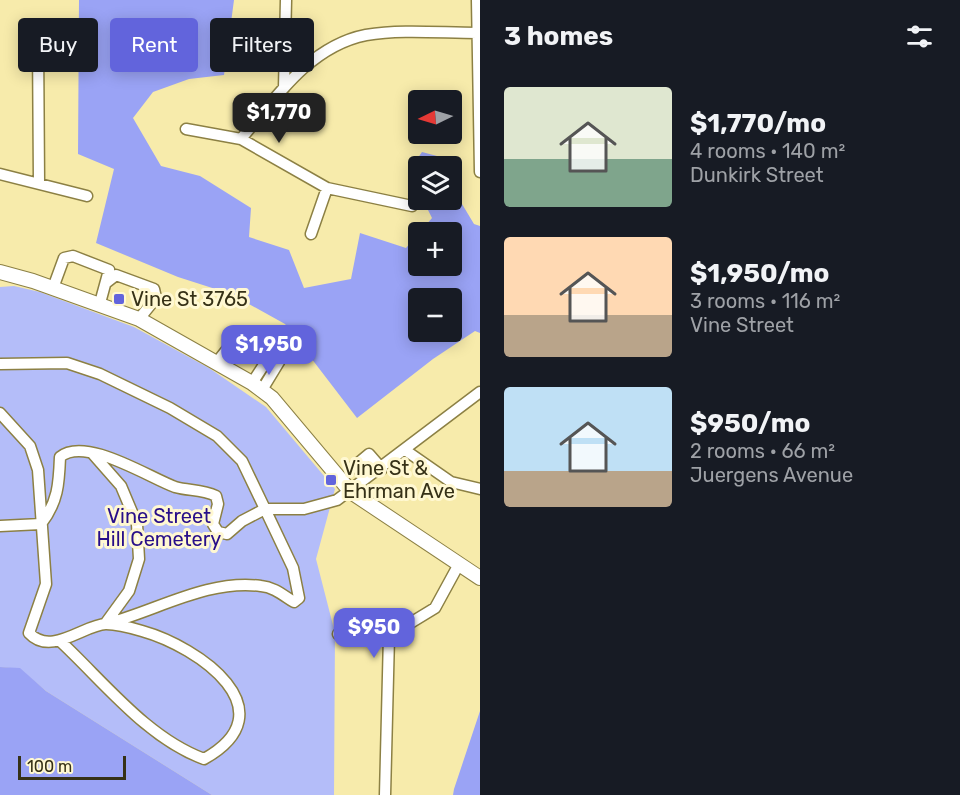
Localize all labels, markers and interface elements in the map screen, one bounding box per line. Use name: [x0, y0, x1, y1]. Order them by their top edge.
chip: Buy: [18, 18, 98, 72]
chip: Rent: [110, 18, 198, 72]
chip: Filters: [210, 18, 314, 72]
icon: filters: [903, 20, 936, 53]
text: 3 homes: [504, 21, 613, 52]
north arrow: [408, 90, 462, 144]
map controls: [408, 90, 462, 342]
pin: $1,770: [230, 93, 328, 144]
text: $1,770: [247, 100, 311, 124]
text: $1,770/mo: [690, 108, 826, 139]
icon: home: [552, 111, 624, 183]
text: 4 rooms · 140 m²: [690, 139, 845, 163]
button: layers: [408, 156, 462, 210]
text: Dunkirk Street: [690, 163, 824, 187]
button: +: [408, 222, 462, 276]
text: $1,950/mo: [690, 258, 829, 289]
icon: home: [552, 261, 624, 333]
place label: Vine St 3765: [131, 287, 248, 311]
button: −: [408, 288, 462, 342]
text: 3 rooms · 116 m²: [690, 289, 840, 313]
marker: Vine St 3765: [112, 292, 126, 306]
text: Vine Street: [690, 313, 794, 337]
pin: $1,950: [220, 325, 318, 376]
text: $1,950: [235, 332, 303, 356]
text: $950/mo: [690, 408, 810, 439]
icon: home: [552, 411, 624, 483]
text: 2 rooms · 66 m²: [690, 439, 835, 463]
place label: Vine St & Ehrman Ave: [343, 456, 455, 503]
text: Juergens Avenue: [690, 463, 853, 487]
marker: Vine St & Ehrman Ave: [324, 473, 338, 487]
park label: Vine Street Hill Cemetery: [97, 504, 221, 551]
pin: $950: [338, 608, 410, 659]
text: $950: [348, 615, 400, 639]
scale bar: [18, 753, 126, 780]
text: 100 m: [27, 757, 72, 776]

